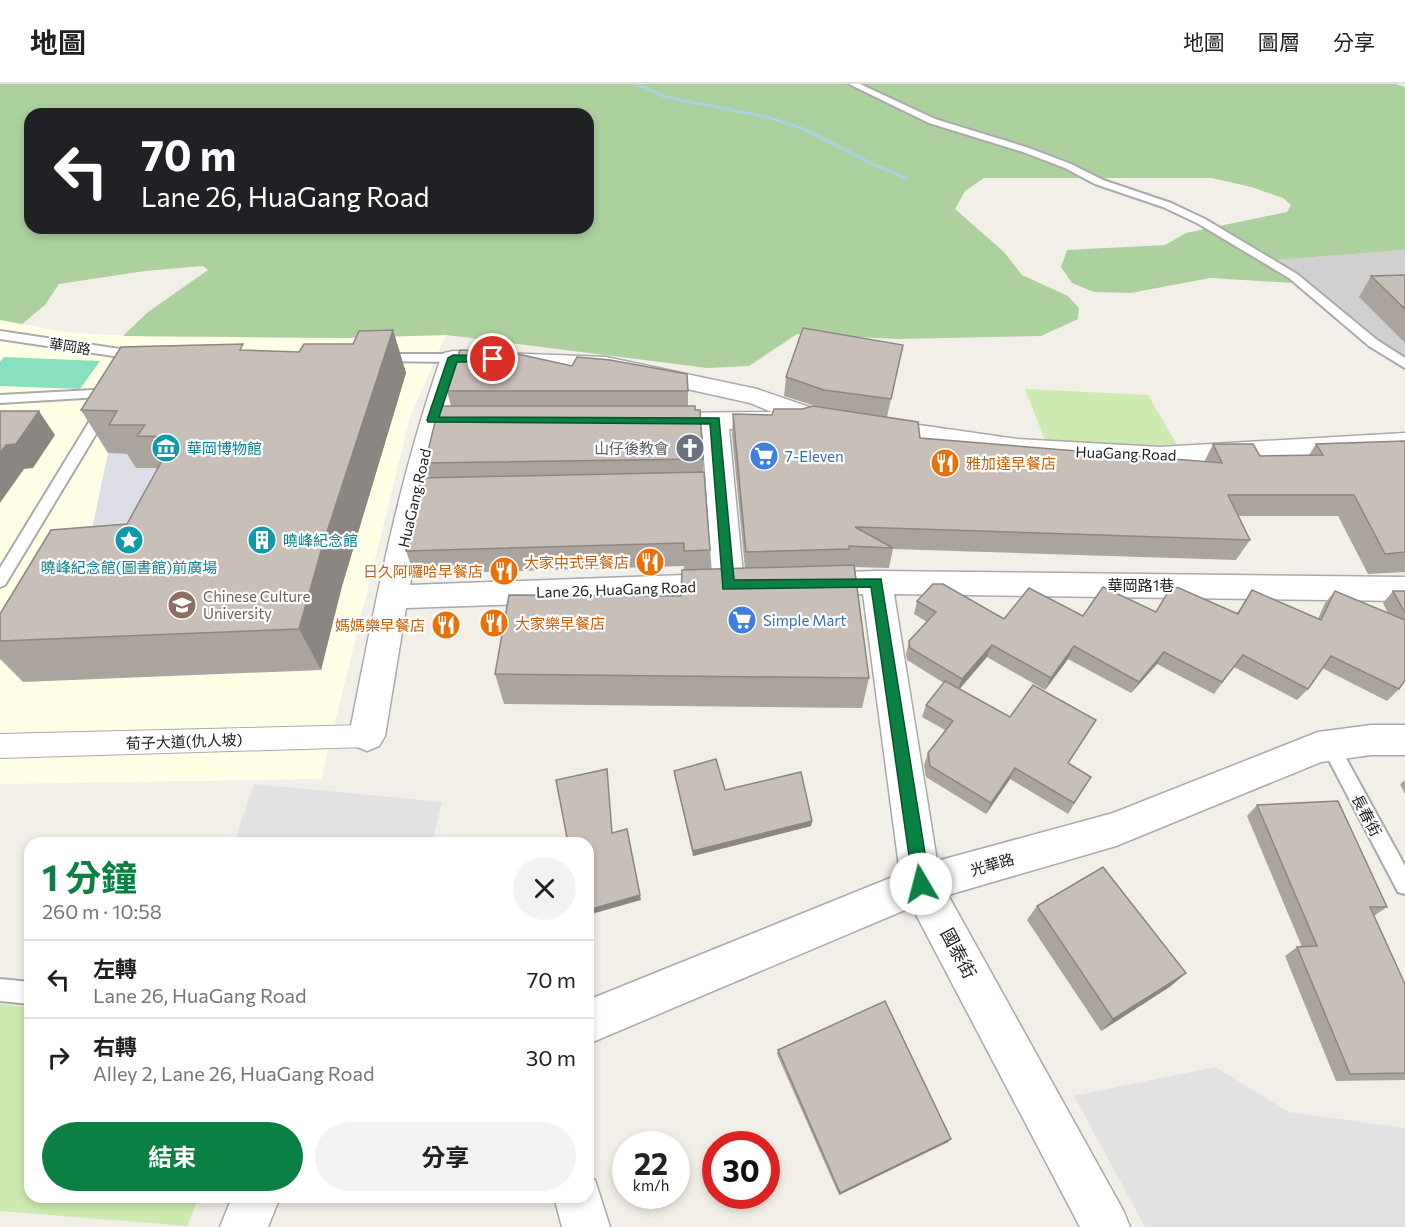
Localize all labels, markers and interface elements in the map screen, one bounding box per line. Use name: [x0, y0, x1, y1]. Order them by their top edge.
text: 地圖: [30, 25, 86, 59]
text: 地圖: [1183, 29, 1225, 54]
text: 圖層: [1258, 29, 1300, 54]
text: 分享: [1333, 29, 1375, 54]
text: 70 m: [141, 128, 236, 180]
icon: left: [42, 132, 120, 210]
text: Lane 26, HuaGang Road: [141, 180, 429, 213]
pin: [467, 333, 518, 384]
street label: 華岡路: [48, 334, 92, 358]
icon: arrive: [476, 342, 509, 375]
museum icon: 華岡博物館: [150, 432, 182, 464]
church icon: 山仔後教會: [674, 432, 706, 464]
place label: 華岡博物館: [187, 439, 262, 457]
place label: 山仔後教會: [594, 439, 669, 457]
supermarket icon: 7-Eleven: [748, 440, 780, 472]
street label: HuaGang Road: [1075, 442, 1177, 464]
street label: HuaGang Road: [394, 447, 434, 549]
place label: 7-Eleven: [785, 447, 844, 465]
restaurant icon: 雅加達早餐店: [929, 447, 961, 479]
place label: 雅加達早餐店: [966, 454, 1056, 472]
place icon: 曉峰紀念館(圖書館)前廣場: [113, 524, 145, 556]
building icon: 曉峰紀念館: [246, 524, 278, 556]
place label: 曉峰紀念館: [283, 531, 358, 549]
restaurant icon: 大家中式早餐店: [634, 546, 666, 578]
place label: 大家中式早餐店: [524, 553, 629, 571]
restaurant icon: 日久阿囉哈早餐店: [488, 555, 520, 587]
place label: 曉峰紀念館(圖書館)前廣場: [41, 558, 217, 576]
place label: 日久阿囉哈早餐店: [363, 562, 483, 580]
street label: 華岡路1巷: [1108, 576, 1174, 594]
street label: Lane 26, HuaGang Road: [536, 577, 696, 601]
place label: Chinese Culture University: [203, 587, 311, 622]
school or university icon: Chinese Culture University: [166, 589, 198, 621]
supermarket icon: Simple Mart: [726, 604, 758, 636]
restaurant icon: 大家樂早餐店: [478, 607, 510, 639]
restaurant icon: 媽媽樂早餐店: [430, 609, 462, 641]
place label: Simple Mart: [763, 611, 846, 629]
place label: 大家樂早餐店: [515, 614, 605, 632]
place label: 媽媽樂早餐店: [335, 616, 425, 634]
street label: 荀子大道(仇人坡): [125, 730, 243, 752]
street label: 長春街: [1348, 791, 1386, 839]
street label: 光華路: [968, 849, 1016, 879]
position arrow: [889, 852, 953, 916]
text: 1 分鐘: [42, 854, 137, 898]
button: close: [513, 857, 576, 920]
text: 260 m · 10:58: [42, 899, 162, 923]
street label: 國泰街: [937, 924, 981, 982]
text: 左轉: [93, 955, 137, 982]
icon: left: [42, 963, 75, 996]
text: 70 m: [527, 966, 576, 993]
text: Lane 26, HuaGang Road: [93, 983, 307, 1007]
text: 右轉: [93, 1033, 137, 1060]
icon: right: [42, 1041, 75, 1074]
text: 30 m: [526, 1044, 576, 1071]
text: Alley 2, Lane 26, HuaGang Road: [93, 1061, 375, 1085]
button: 結束: [42, 1122, 303, 1191]
button: 分享: [315, 1122, 576, 1191]
speed limit sign: 30: [702, 1131, 780, 1209]
text: 22: [634, 1144, 668, 1181]
text: km/h: [633, 1176, 669, 1194]

